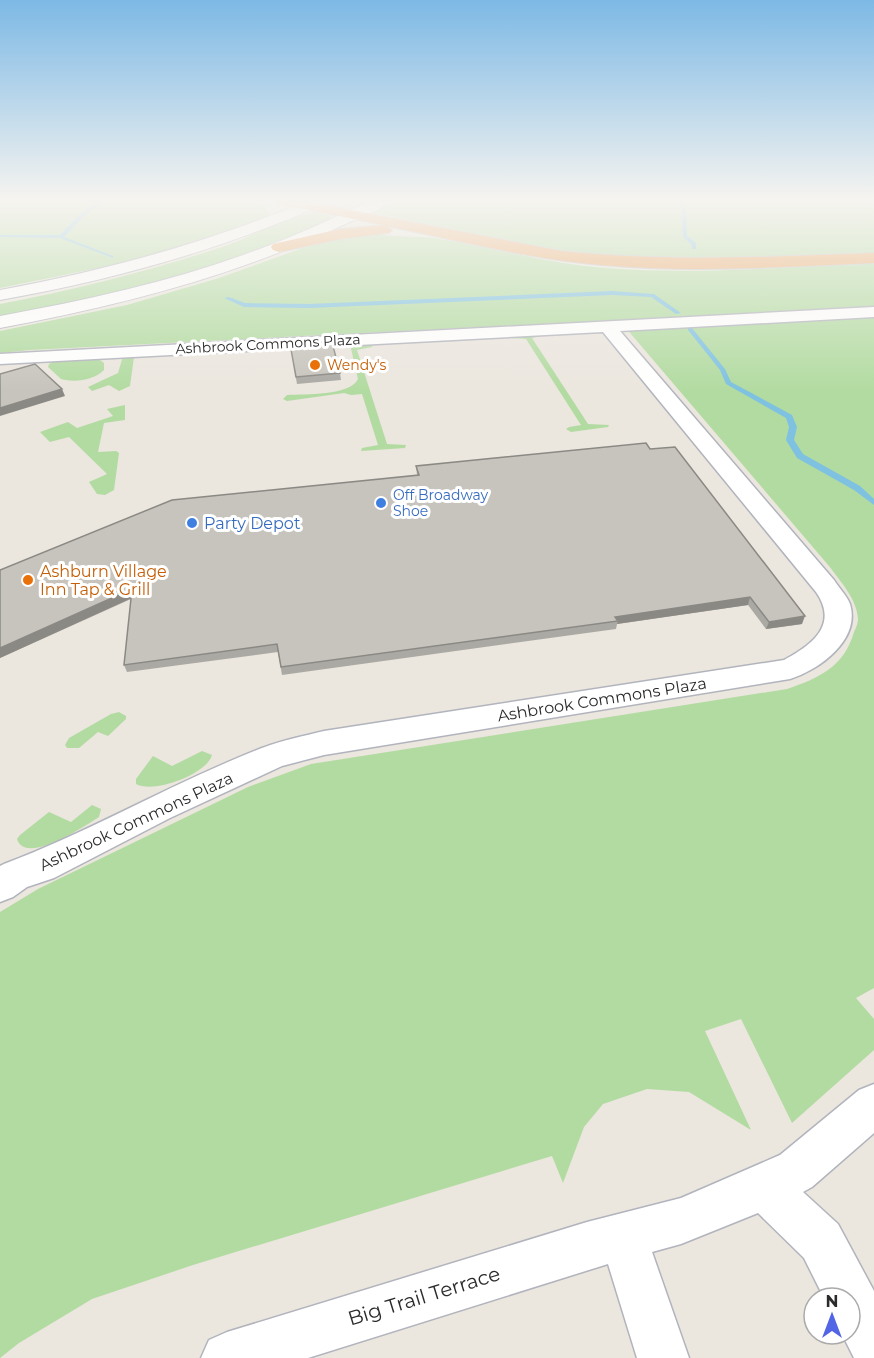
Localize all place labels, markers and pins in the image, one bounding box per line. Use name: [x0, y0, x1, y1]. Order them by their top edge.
place label: Wendy's: [327, 356, 387, 374]
marker: Wendy's: [308, 358, 322, 372]
place label: Off Broadway Shoe: [393, 486, 488, 520]
marker: Off Broadway Shoe: [374, 496, 388, 510]
place label: Party Depot: [204, 514, 301, 533]
marker: Party Depot: [185, 516, 199, 530]
place label: Ashburn Village Inn Tap & Grill: [40, 562, 167, 599]
marker: Ashburn Village Inn Tap & Grill: [21, 573, 35, 587]

